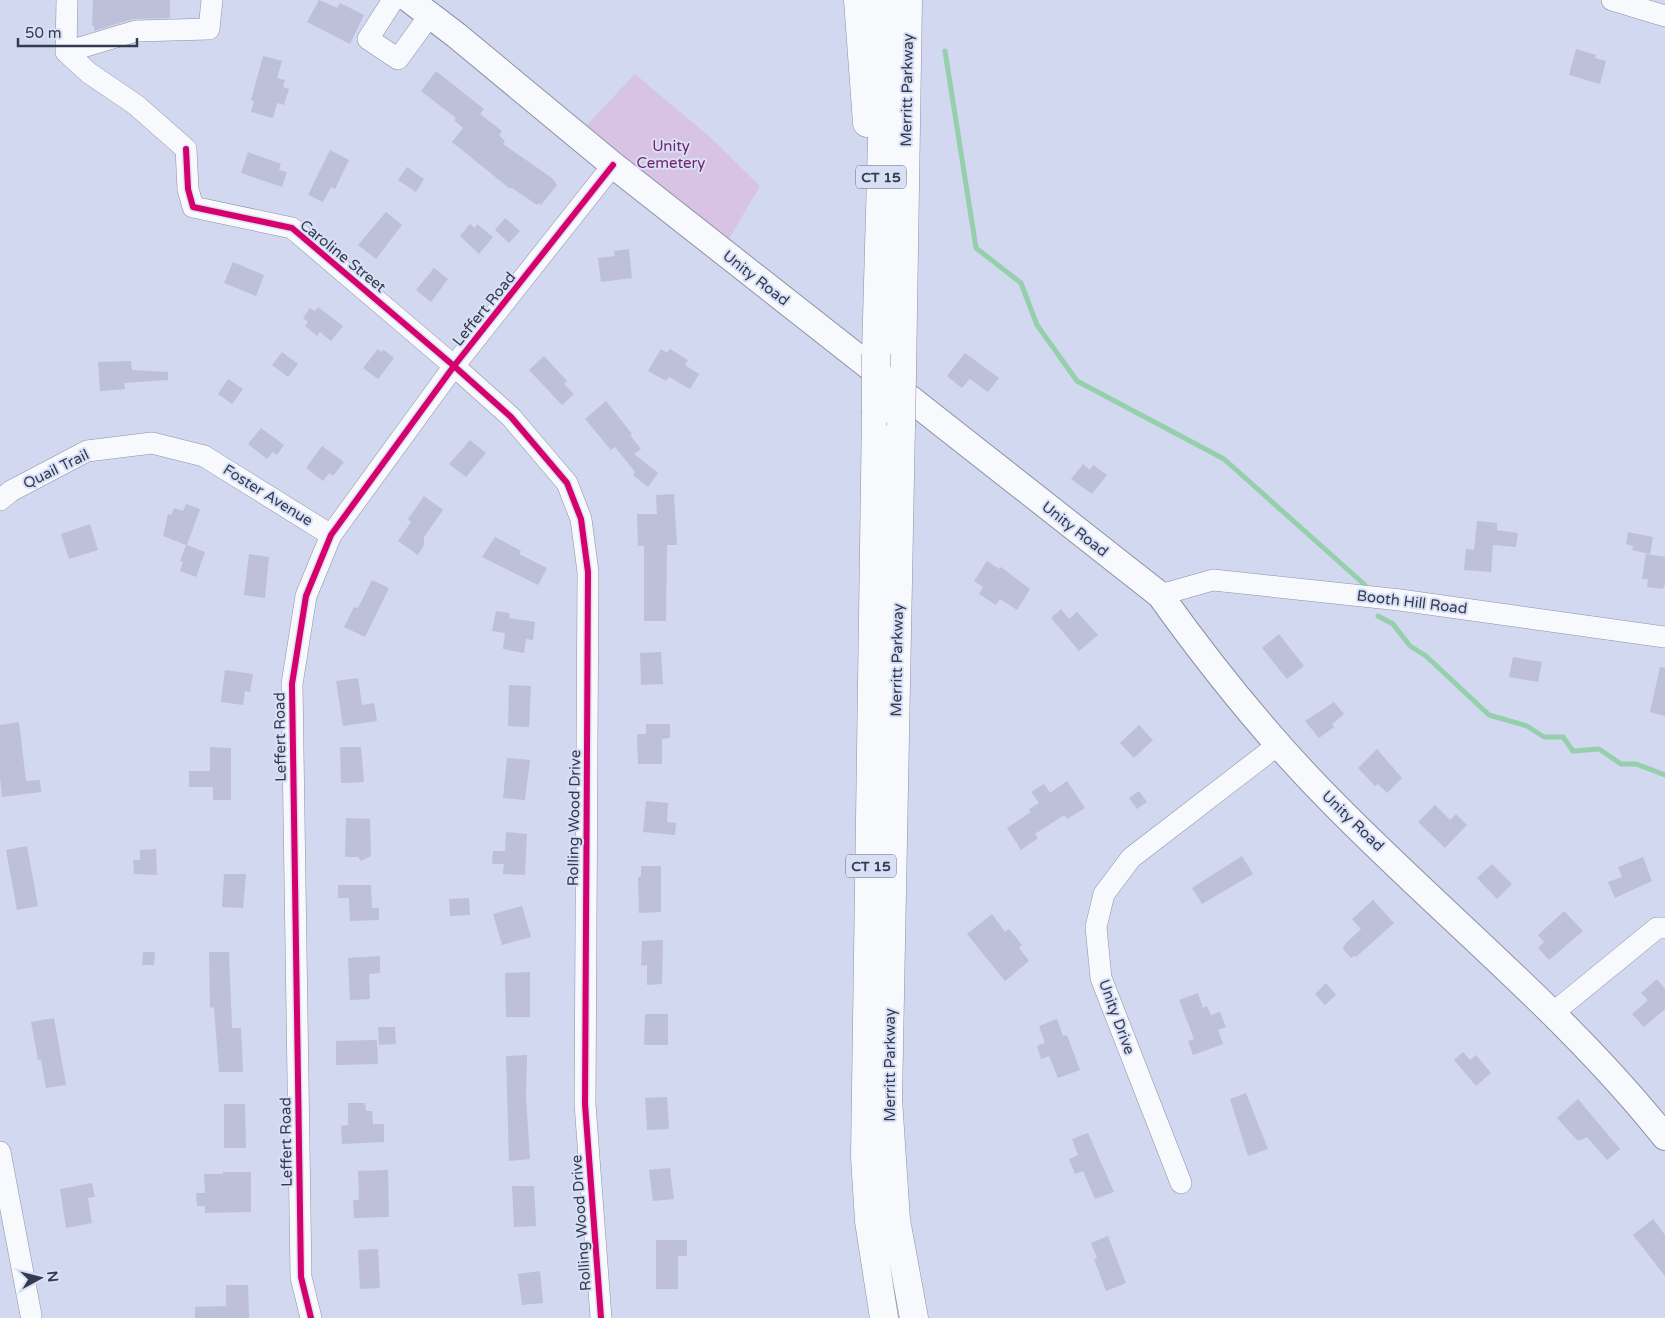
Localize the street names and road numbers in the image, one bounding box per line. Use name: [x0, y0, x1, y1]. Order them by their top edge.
street label: Merritt Parkway: [897, 33, 917, 147]
road number: CT 15: [856, 166, 906, 188]
street label: Caroline Street: [296, 216, 390, 296]
street label: Unity Road: [719, 247, 793, 309]
street label: Leffert Road: [449, 268, 519, 350]
street label: Quail Trail: [20, 445, 92, 493]
street label: Foster Avenue: [220, 460, 316, 530]
street label: Unity Road: [1038, 498, 1112, 560]
street label: Booth Hill Road: [1356, 586, 1468, 618]
street label: Merritt Parkway: [887, 603, 907, 717]
street label: Leffert Road: [270, 692, 290, 782]
street label: Rolling Wood Drive: [564, 750, 584, 886]
street label: Unity Road: [1318, 787, 1388, 855]
road number: CT 15: [846, 854, 896, 878]
street label: Unity Drive: [1095, 977, 1139, 1057]
street label: Merritt Parkway: [881, 1008, 899, 1122]
street label: Leffert Road: [276, 1097, 296, 1187]
street label: Rolling Wood Drive: [567, 1154, 595, 1292]

